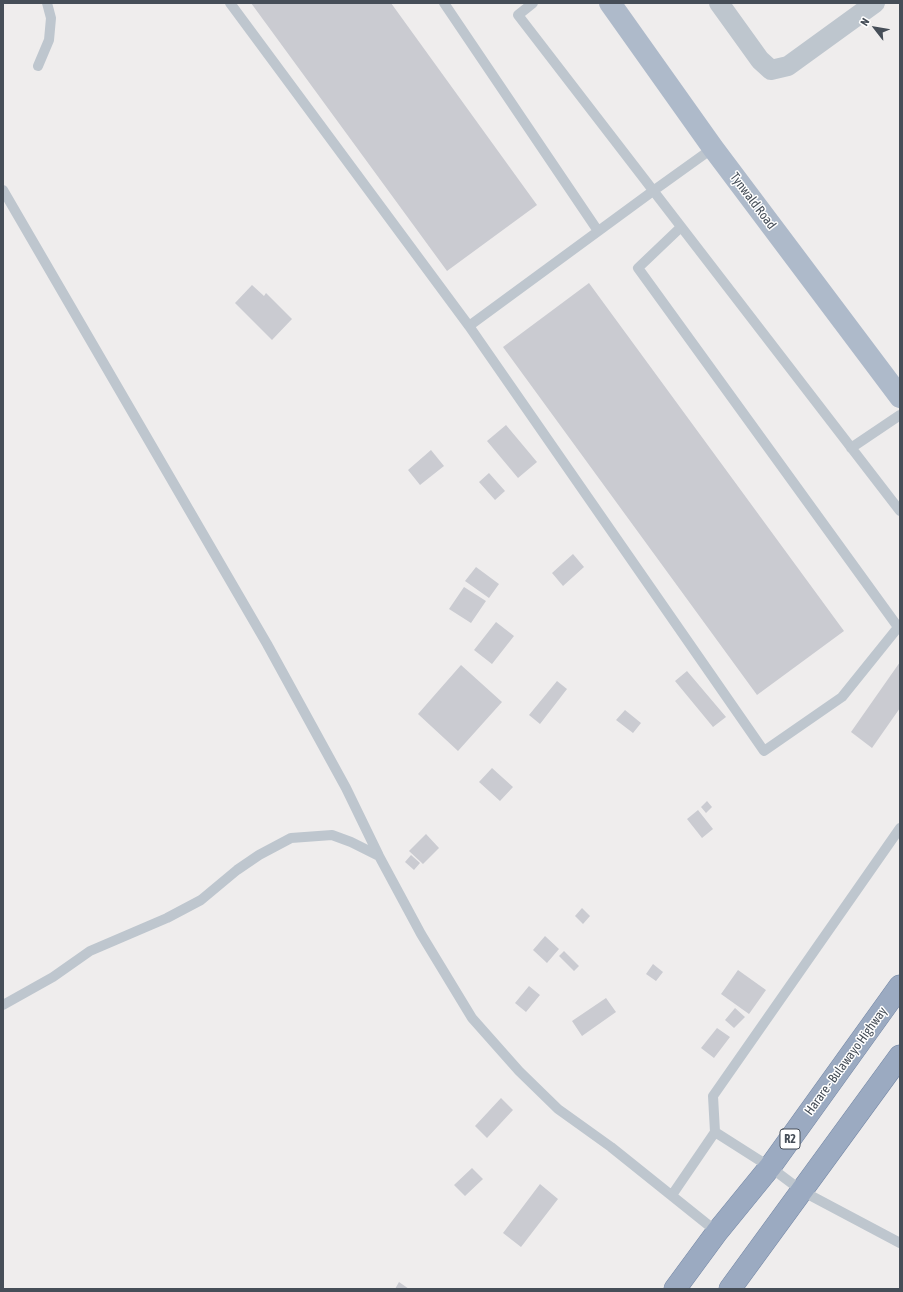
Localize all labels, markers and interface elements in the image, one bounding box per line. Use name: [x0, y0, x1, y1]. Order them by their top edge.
north arrow: [855, 8, 895, 48]
text: N: [858, 16, 872, 28]
street label: Tynwald Road: [727, 170, 779, 232]
street label: Harare - Bulawayo Highway: [801, 1004, 891, 1118]
road number: R2: [780, 1129, 800, 1149]

